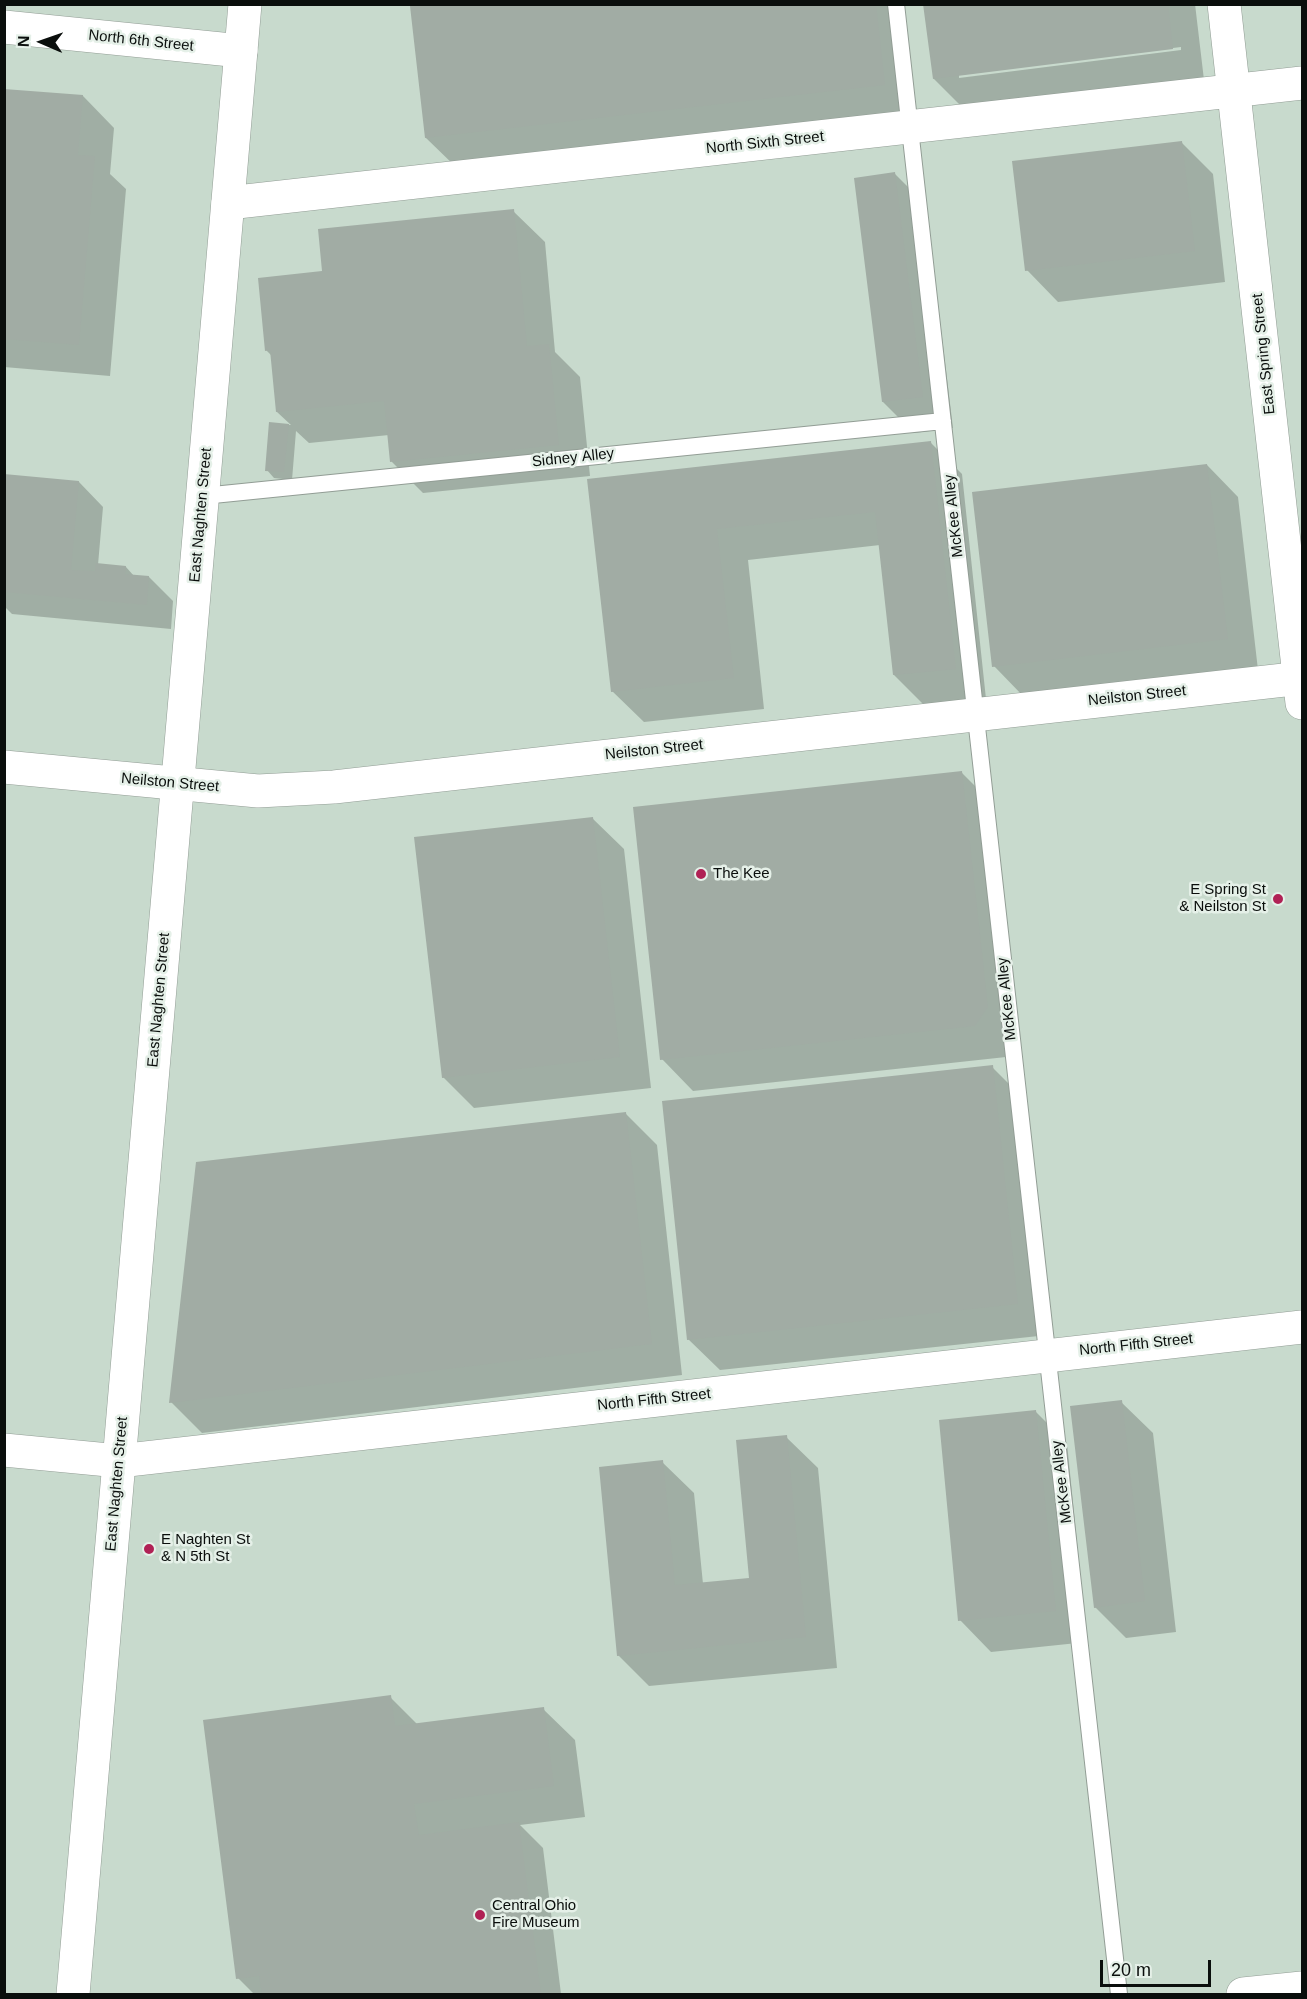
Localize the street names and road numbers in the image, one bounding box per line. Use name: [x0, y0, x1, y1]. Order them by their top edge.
street label: North 6th Street: [87, 27, 195, 55]
street label: North Sixth Street: [705, 128, 825, 158]
street label: East Spring Street: [1249, 293, 1279, 415]
street label: Sidney Alley: [531, 445, 615, 471]
street label: East Naghten Street: [186, 447, 216, 583]
street label: McKee Alley: [941, 474, 967, 558]
street label: Neilston Street: [1087, 682, 1187, 710]
street label: Neilston Street: [604, 736, 704, 764]
street label: Neilston Street: [120, 770, 220, 796]
street label: East Naghten Street: [144, 932, 174, 1068]
street label: McKee Alley: [994, 957, 1020, 1041]
street label: North Fifth Street: [1078, 1330, 1194, 1360]
street label: North Fifth Street: [596, 1385, 712, 1415]
street label: East Naghten Street: [102, 1416, 132, 1552]
street label: McKee Alley: [1048, 1440, 1076, 1524]

